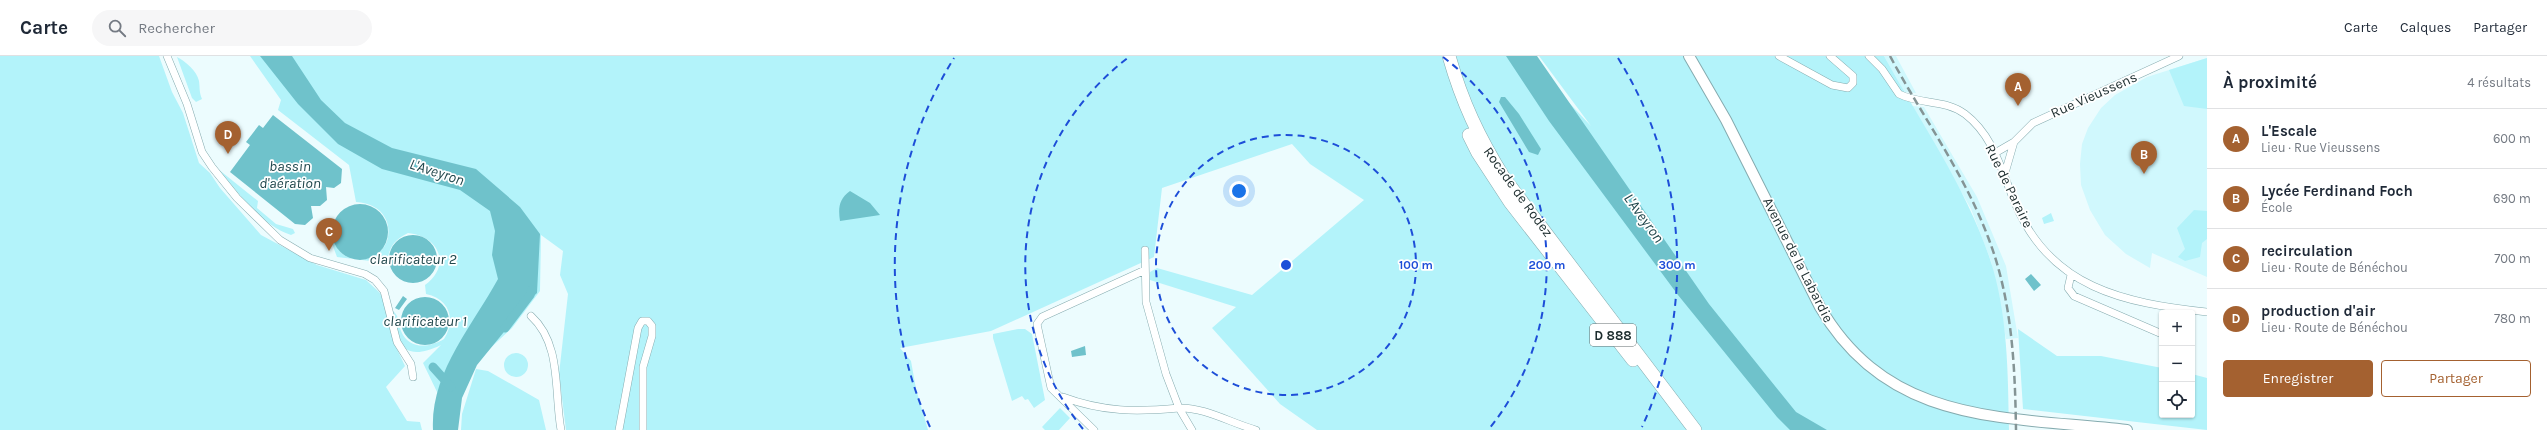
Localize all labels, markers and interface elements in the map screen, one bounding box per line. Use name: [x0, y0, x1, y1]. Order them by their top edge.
search box: [92, 10, 372, 46]
text: Carte: [20, 17, 68, 39]
icon: search: [106, 17, 128, 39]
text: Rechercher: [138, 19, 215, 37]
text: Carte: [2344, 19, 2378, 36]
text: Calques: [2400, 19, 2451, 36]
text: Partager: [2473, 19, 2527, 36]
street label: Rue Vieussens: [2048, 68, 2140, 122]
text: À proximité: [2223, 72, 2317, 92]
pin: A: [2005, 73, 2031, 106]
text: 4 résultats: [2467, 75, 2531, 90]
pin: D: [215, 121, 241, 154]
text: L'Escale: [2261, 122, 2317, 140]
text: A: [2232, 131, 2240, 146]
text: 600 m: [2493, 131, 2531, 146]
text: Lieu · Rue Vieussens: [2261, 140, 2380, 155]
street label: Rue de Paraire: [1981, 141, 2037, 231]
pin: B: [2131, 141, 2157, 174]
street label: Rocade de Rodez: [1480, 144, 1556, 240]
water label: L'Aveyron: [407, 155, 467, 189]
water label: bassin d'aération: [259, 157, 321, 192]
your location: [1229, 181, 1249, 201]
text: Lycée Ferdinand Foch: [2261, 182, 2413, 200]
water label: L'Aveyron: [1620, 190, 1668, 246]
text: B: [2232, 191, 2240, 206]
text: 690 m: [2493, 191, 2531, 206]
street label: Avenue de la Labardie: [1759, 195, 1837, 325]
text: École: [2261, 200, 2292, 215]
pin: C: [316, 218, 342, 251]
text: recirculation: [2261, 242, 2353, 260]
water label: clarificateur 2: [369, 250, 457, 268]
text: C: [2232, 251, 2240, 266]
text: 700 m: [2494, 251, 2531, 266]
centre of rings: [1279, 258, 1293, 272]
text: 100 m: [1399, 258, 1433, 272]
text: 200 m: [1529, 258, 1565, 272]
text: 300 m: [1658, 258, 1696, 272]
text: Lieu · Route de Bénéchou: [2261, 260, 2408, 275]
text: production d'air: [2261, 302, 2375, 320]
map controls: [2159, 310, 2195, 418]
button: +: [2159, 310, 2195, 346]
text: D: [2232, 311, 2240, 326]
text: 780 m: [2494, 311, 2531, 326]
water label: clarificateur 1: [383, 312, 467, 330]
text: Lieu · Route de Bénéchou: [2261, 320, 2408, 335]
road number: D 888: [1590, 324, 1636, 346]
button: −: [2159, 346, 2195, 382]
button: Enregistrer: [2223, 360, 2373, 397]
button: Partager: [2381, 360, 2531, 397]
button: locate: [2159, 382, 2195, 418]

